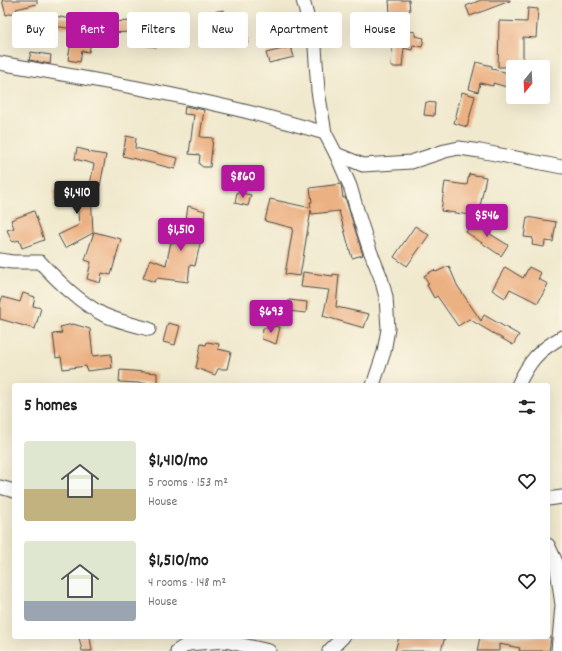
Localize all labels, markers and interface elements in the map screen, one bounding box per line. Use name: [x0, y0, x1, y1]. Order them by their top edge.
chip: Buy: [12, 12, 58, 48]
chip: Rent: [66, 12, 119, 48]
chip: Filters: [127, 12, 190, 48]
chip: New: [198, 12, 248, 48]
chip: Apartment: [256, 12, 342, 48]
chip: House: [350, 12, 410, 48]
north arrow: [506, 60, 550, 104]
map controls: [506, 60, 550, 104]
pin: $860: [219, 165, 267, 199]
text: $860: [230, 168, 256, 187]
pin: $1,410: [44, 181, 110, 215]
text: $1,410: [63, 184, 91, 203]
pin: $546: [463, 204, 511, 238]
text: $546: [475, 207, 499, 226]
pin: $1,510: [148, 218, 214, 252]
text: $1,510: [167, 221, 195, 240]
pin: $693: [247, 300, 295, 334]
text: $693: [259, 303, 283, 322]
text: 5 homes: [24, 395, 77, 419]
icon: filters: [516, 396, 538, 418]
text: $1,410/mo: [148, 450, 208, 474]
icon: home: [56, 457, 104, 505]
icon: heart: [516, 470, 538, 492]
text: 5 rooms · 153 m²: [148, 474, 228, 493]
text: House: [148, 493, 177, 512]
text: $1,510/mo: [148, 550, 209, 574]
icon: home: [56, 557, 104, 605]
icon: heart: [516, 570, 538, 592]
text: 4 rooms · 148 m²: [148, 574, 226, 593]
text: House: [148, 593, 177, 612]

